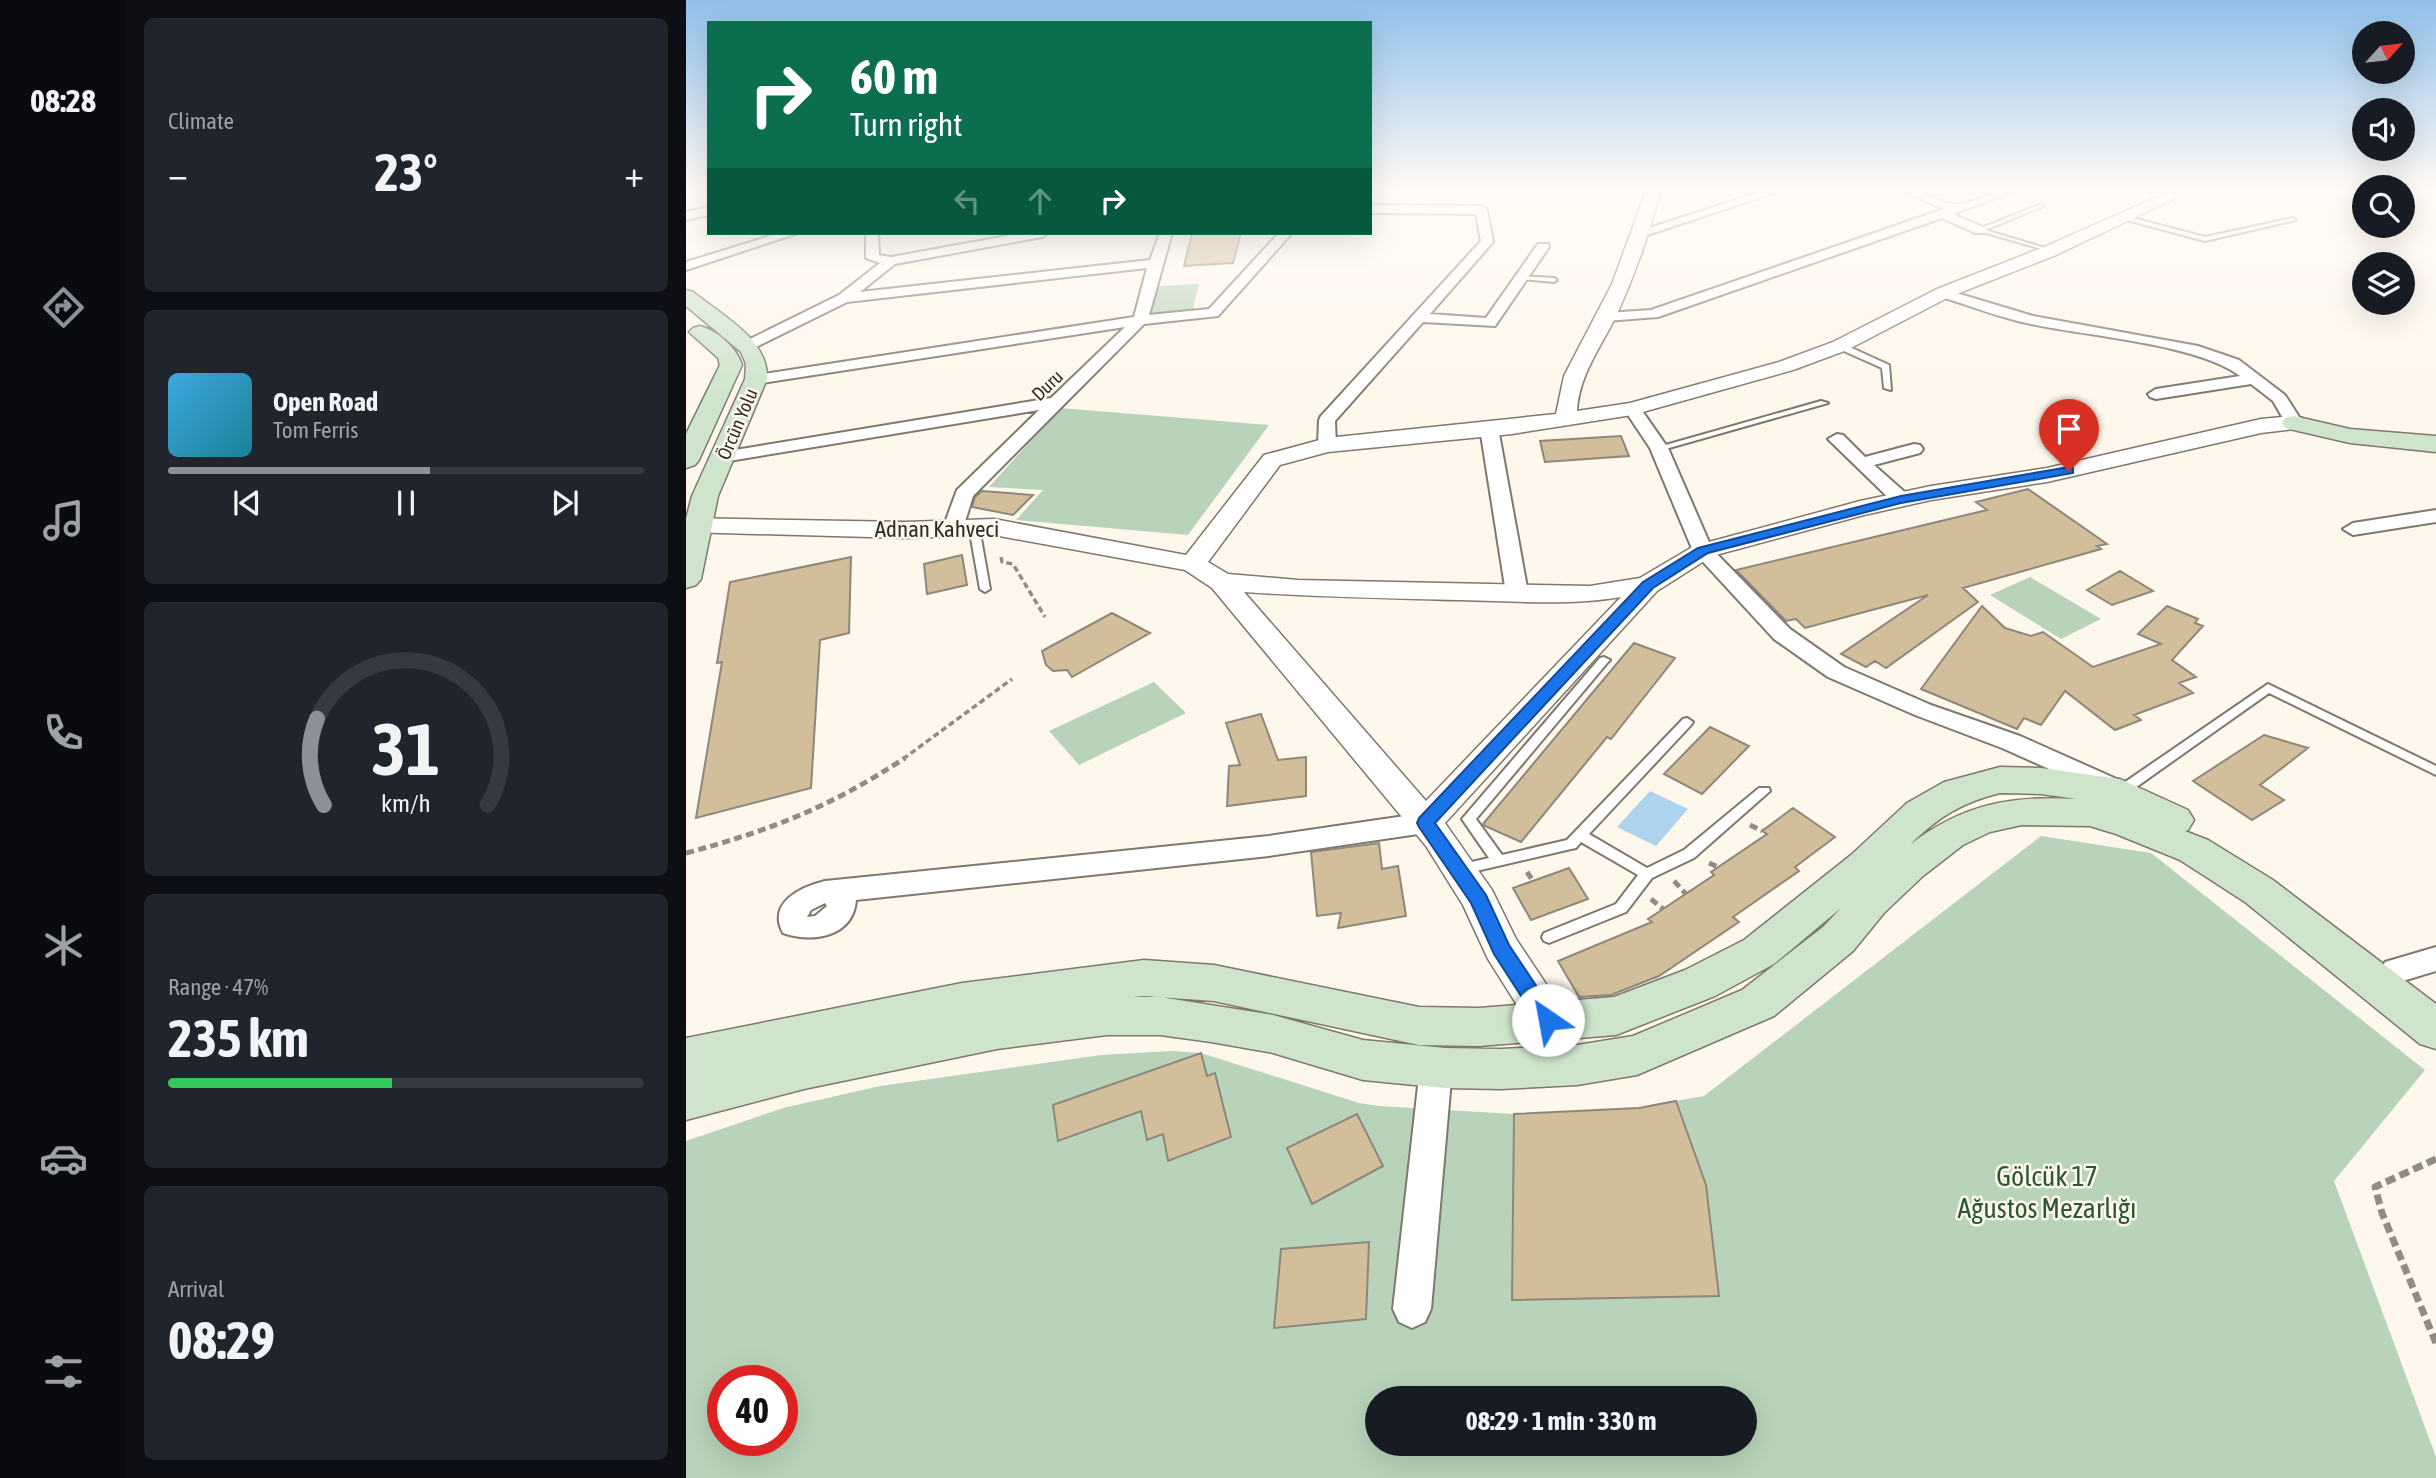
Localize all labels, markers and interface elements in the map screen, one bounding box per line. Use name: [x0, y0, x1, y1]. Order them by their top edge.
north arrow: [2352, 21, 2415, 84]
map controls: [2352, 21, 2415, 315]
text: 60 m: [850, 48, 938, 104]
icon: right: [735, 49, 826, 140]
text: 08:28: [30, 82, 96, 119]
button: sound: [2352, 98, 2415, 161]
text: Turn right: [850, 106, 963, 143]
text: Climate: [168, 108, 234, 134]
text: 23°: [374, 142, 438, 202]
text: −: [168, 152, 188, 195]
text: +: [624, 152, 644, 195]
button: search: [2352, 175, 2415, 238]
icon: left: [948, 182, 986, 220]
icon: ahead: [1021, 182, 1059, 220]
icon: right: [1094, 182, 1132, 220]
button: layers: [2352, 252, 2415, 315]
icon: directions: [39, 283, 88, 332]
street label: Duru: [1027, 365, 1067, 405]
street label: Örcün Yolu: [712, 385, 762, 463]
text: Open Road: [273, 387, 378, 417]
pin: [2039, 399, 2099, 471]
icon: arrive: [2050, 410, 2088, 448]
text: Tom Ferris: [273, 417, 358, 443]
icon: previous: [228, 484, 266, 522]
icon: pause: [387, 484, 425, 522]
icon: next: [546, 484, 584, 522]
icon: music: [39, 496, 88, 545]
street label: Adnan Kahveci: [875, 516, 999, 542]
text: 31: [372, 707, 440, 790]
icon: phone: [39, 708, 88, 757]
text: km/h: [381, 789, 431, 817]
icon: climate: [39, 921, 88, 970]
text: Range · 47%: [168, 974, 268, 1000]
position arrow: [1511, 983, 1585, 1057]
text: 235 km: [168, 1008, 309, 1068]
icon: car: [39, 1134, 88, 1183]
park label: Gölcük 17 Ağustos Mezarlığı: [1957, 1160, 2137, 1224]
text: Arrival: [168, 1276, 224, 1302]
text: 08:29: [168, 1310, 275, 1370]
icon: filters: [39, 1347, 88, 1396]
speed limit sign: 40: [707, 1365, 798, 1456]
text: 08:29 · 1 min · 330 m: [1466, 1406, 1656, 1436]

